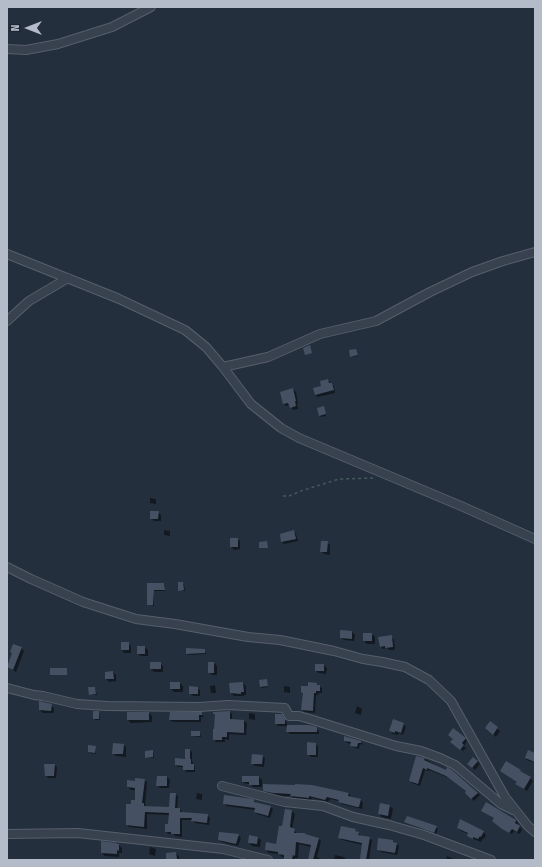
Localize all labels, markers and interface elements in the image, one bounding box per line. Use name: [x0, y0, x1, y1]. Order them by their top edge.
north arrow: [8, 8, 48, 48]
text: N: [9, 25, 22, 31]

